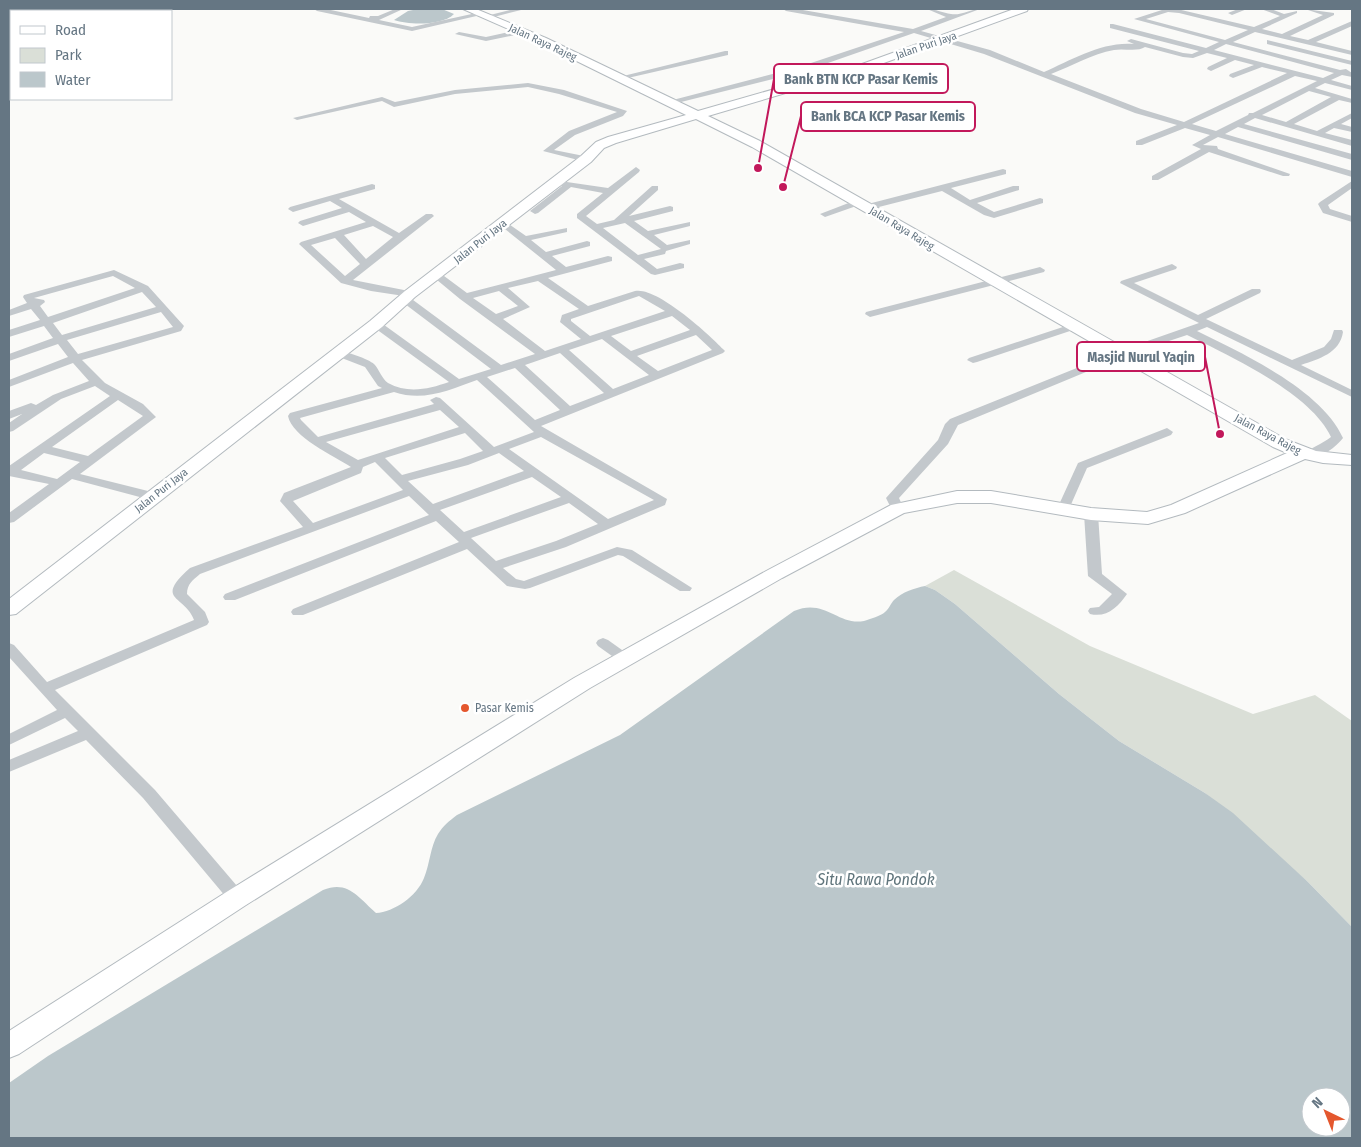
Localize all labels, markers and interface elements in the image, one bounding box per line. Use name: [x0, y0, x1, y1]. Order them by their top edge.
legend: [10, 10, 172, 100]
text: Road: [55, 21, 86, 39]
street label: Jalan Raya Rajeg: [507, 21, 579, 64]
street label: Jalan Puri Jaya: [894, 29, 958, 62]
text: Park: [55, 46, 82, 64]
callout: Bank BTN KCP Pasar Kemis: [774, 64, 948, 93]
text: Water: [55, 71, 91, 89]
text: Bank BTN KCP Pasar Kemis: [784, 71, 938, 88]
callout: Bank BCA KCP Pasar Kemis: [801, 102, 975, 131]
text: Bank BCA KCP Pasar Kemis: [811, 108, 965, 125]
street label: Jalan Raya Rajeg: [867, 204, 937, 253]
street label: Jalan Puri Jaya: [451, 217, 509, 266]
callout: Masjid Nurul Yaqin: [1077, 342, 1205, 371]
text: Masjid Nurul Yaqin: [1087, 349, 1195, 366]
street label: Jalan Raya Rajeg: [1232, 411, 1304, 458]
street label: Jalan Puri Jaya: [132, 466, 190, 515]
place label: Pasar Kemis: [475, 701, 534, 715]
marker: Pasar Kemis: [459, 702, 471, 714]
water label: Situ Rawa Pondok: [816, 870, 935, 889]
north arrow: [1301, 1087, 1351, 1137]
text: N: [1309, 1094, 1326, 1112]

